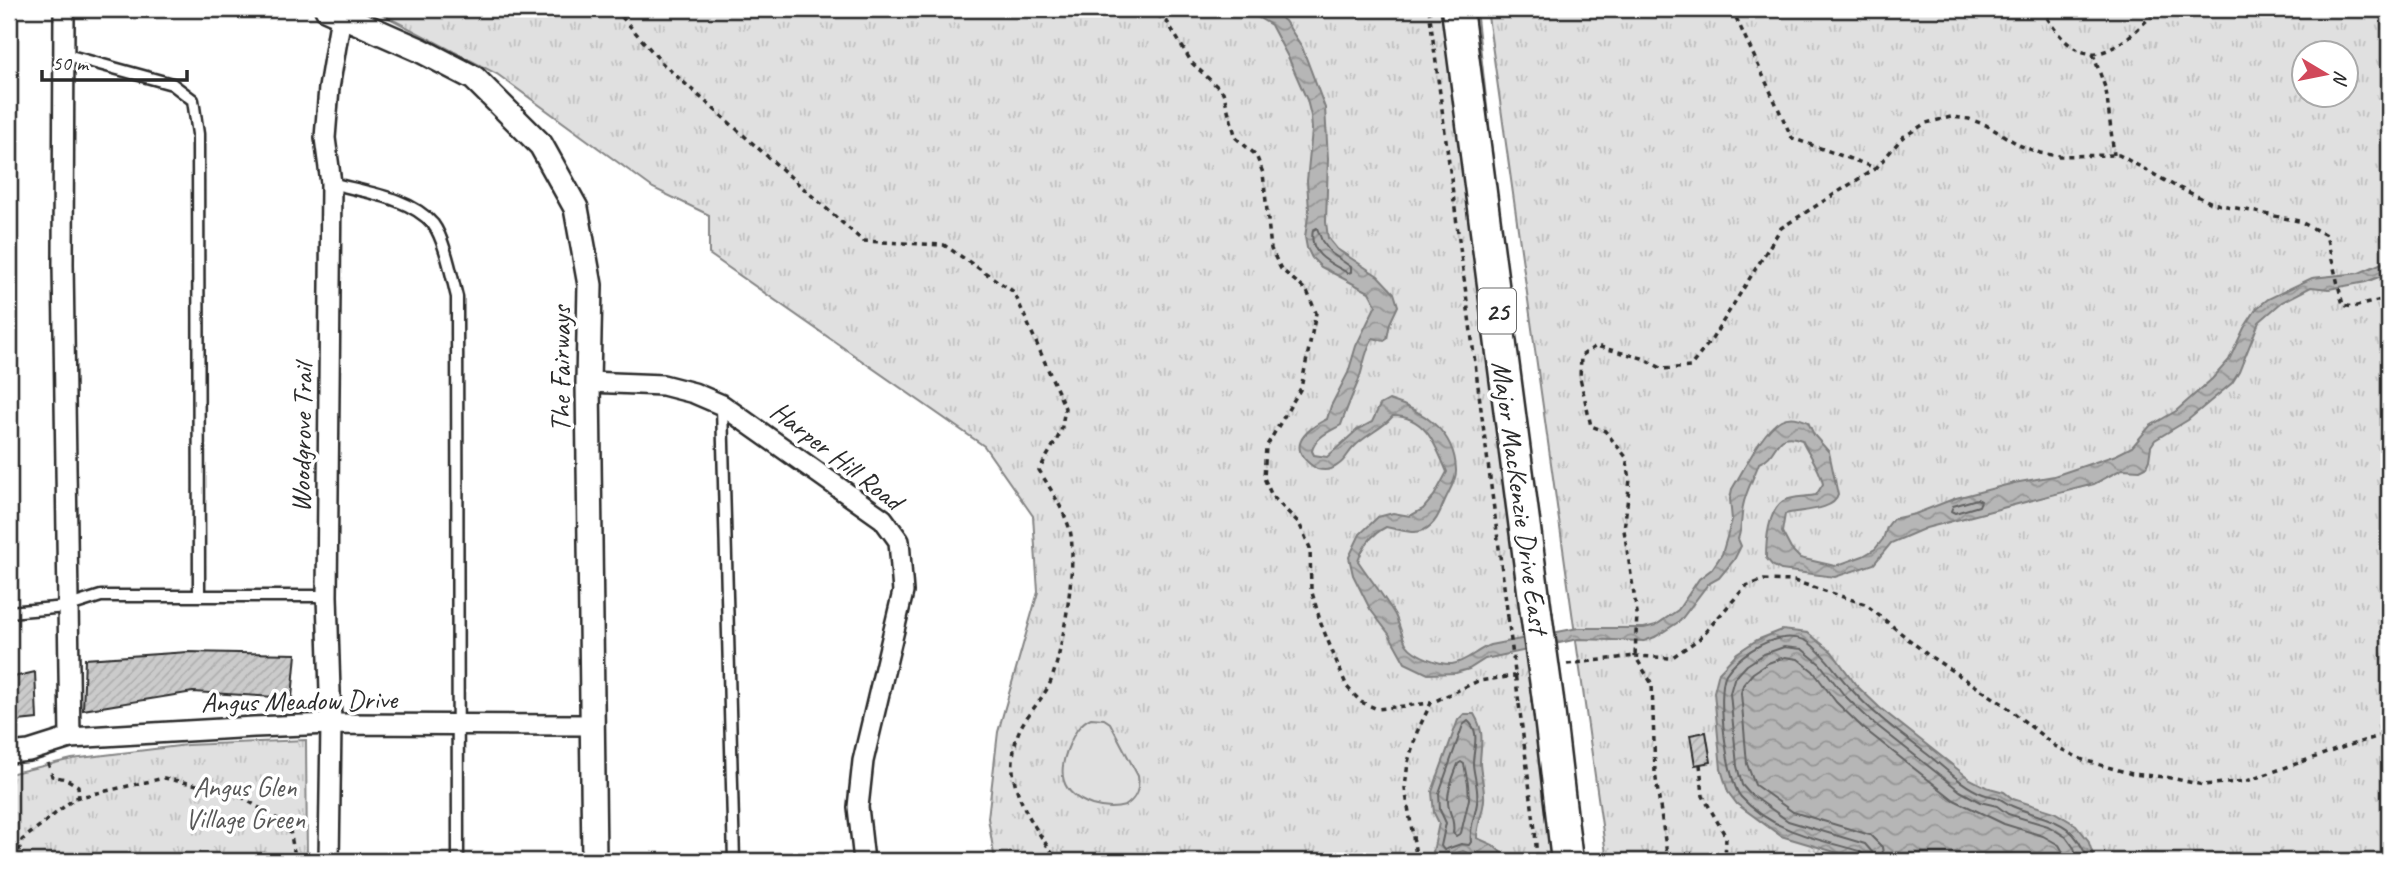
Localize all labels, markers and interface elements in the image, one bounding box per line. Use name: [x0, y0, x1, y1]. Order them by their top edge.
scale bar: [42, 38, 187, 82]
north arrow: [2290, 38, 2360, 108]
text: 50 m: [52, 50, 90, 76]
text: N: [2327, 69, 2354, 88]
road number: 25: [1478, 288, 1516, 334]
street label: The Fairways: [543, 303, 578, 432]
street label: Woodgrove Trail: [283, 358, 320, 513]
street label: Major MacKenzie Drive East: [1484, 359, 1557, 639]
street label: Harper Hill Road: [764, 393, 913, 520]
street label: Angus Meadow Drive: [201, 681, 399, 720]
park label: Angus Glen Village Green: [185, 769, 305, 836]

